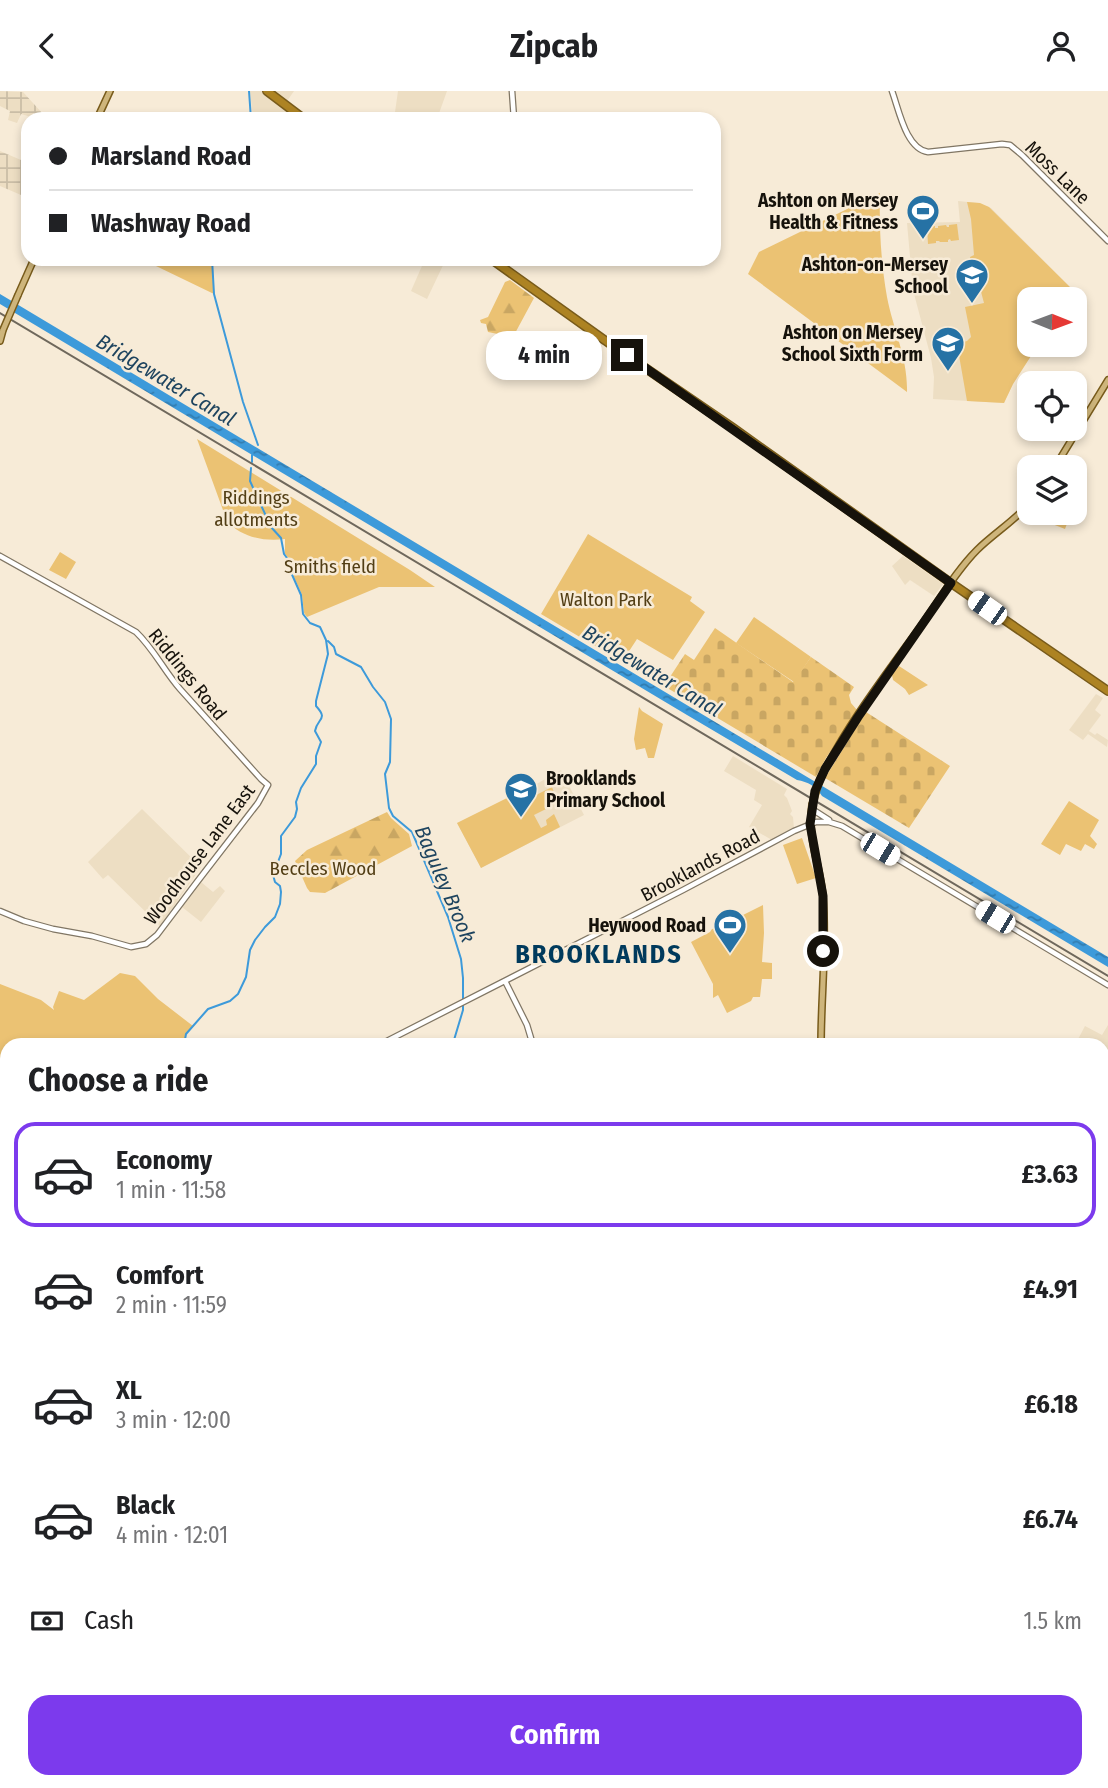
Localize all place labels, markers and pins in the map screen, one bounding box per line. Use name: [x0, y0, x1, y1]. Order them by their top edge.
place label: Ashton on Mersey Health & Fitness: [757, 189, 899, 234]
sports icon: Ashton on Mersey Health & Fitness: [904, 192, 942, 241]
place label: Ashton-on-Mersey School: [801, 253, 949, 298]
school or university icon: Ashton-on-Mersey School: [953, 256, 991, 305]
place label: Ashton on Mersey School Sixth Form: [782, 321, 924, 366]
school or university icon: Ashton on Mersey School Sixth Form: [929, 324, 967, 373]
place label: Brooklands Primary School: [546, 767, 666, 812]
school or university icon: Brooklands Primary School: [502, 770, 540, 819]
sports icon: Heywood Road: [711, 906, 749, 955]
place label: Heywood Road: [588, 914, 706, 937]

